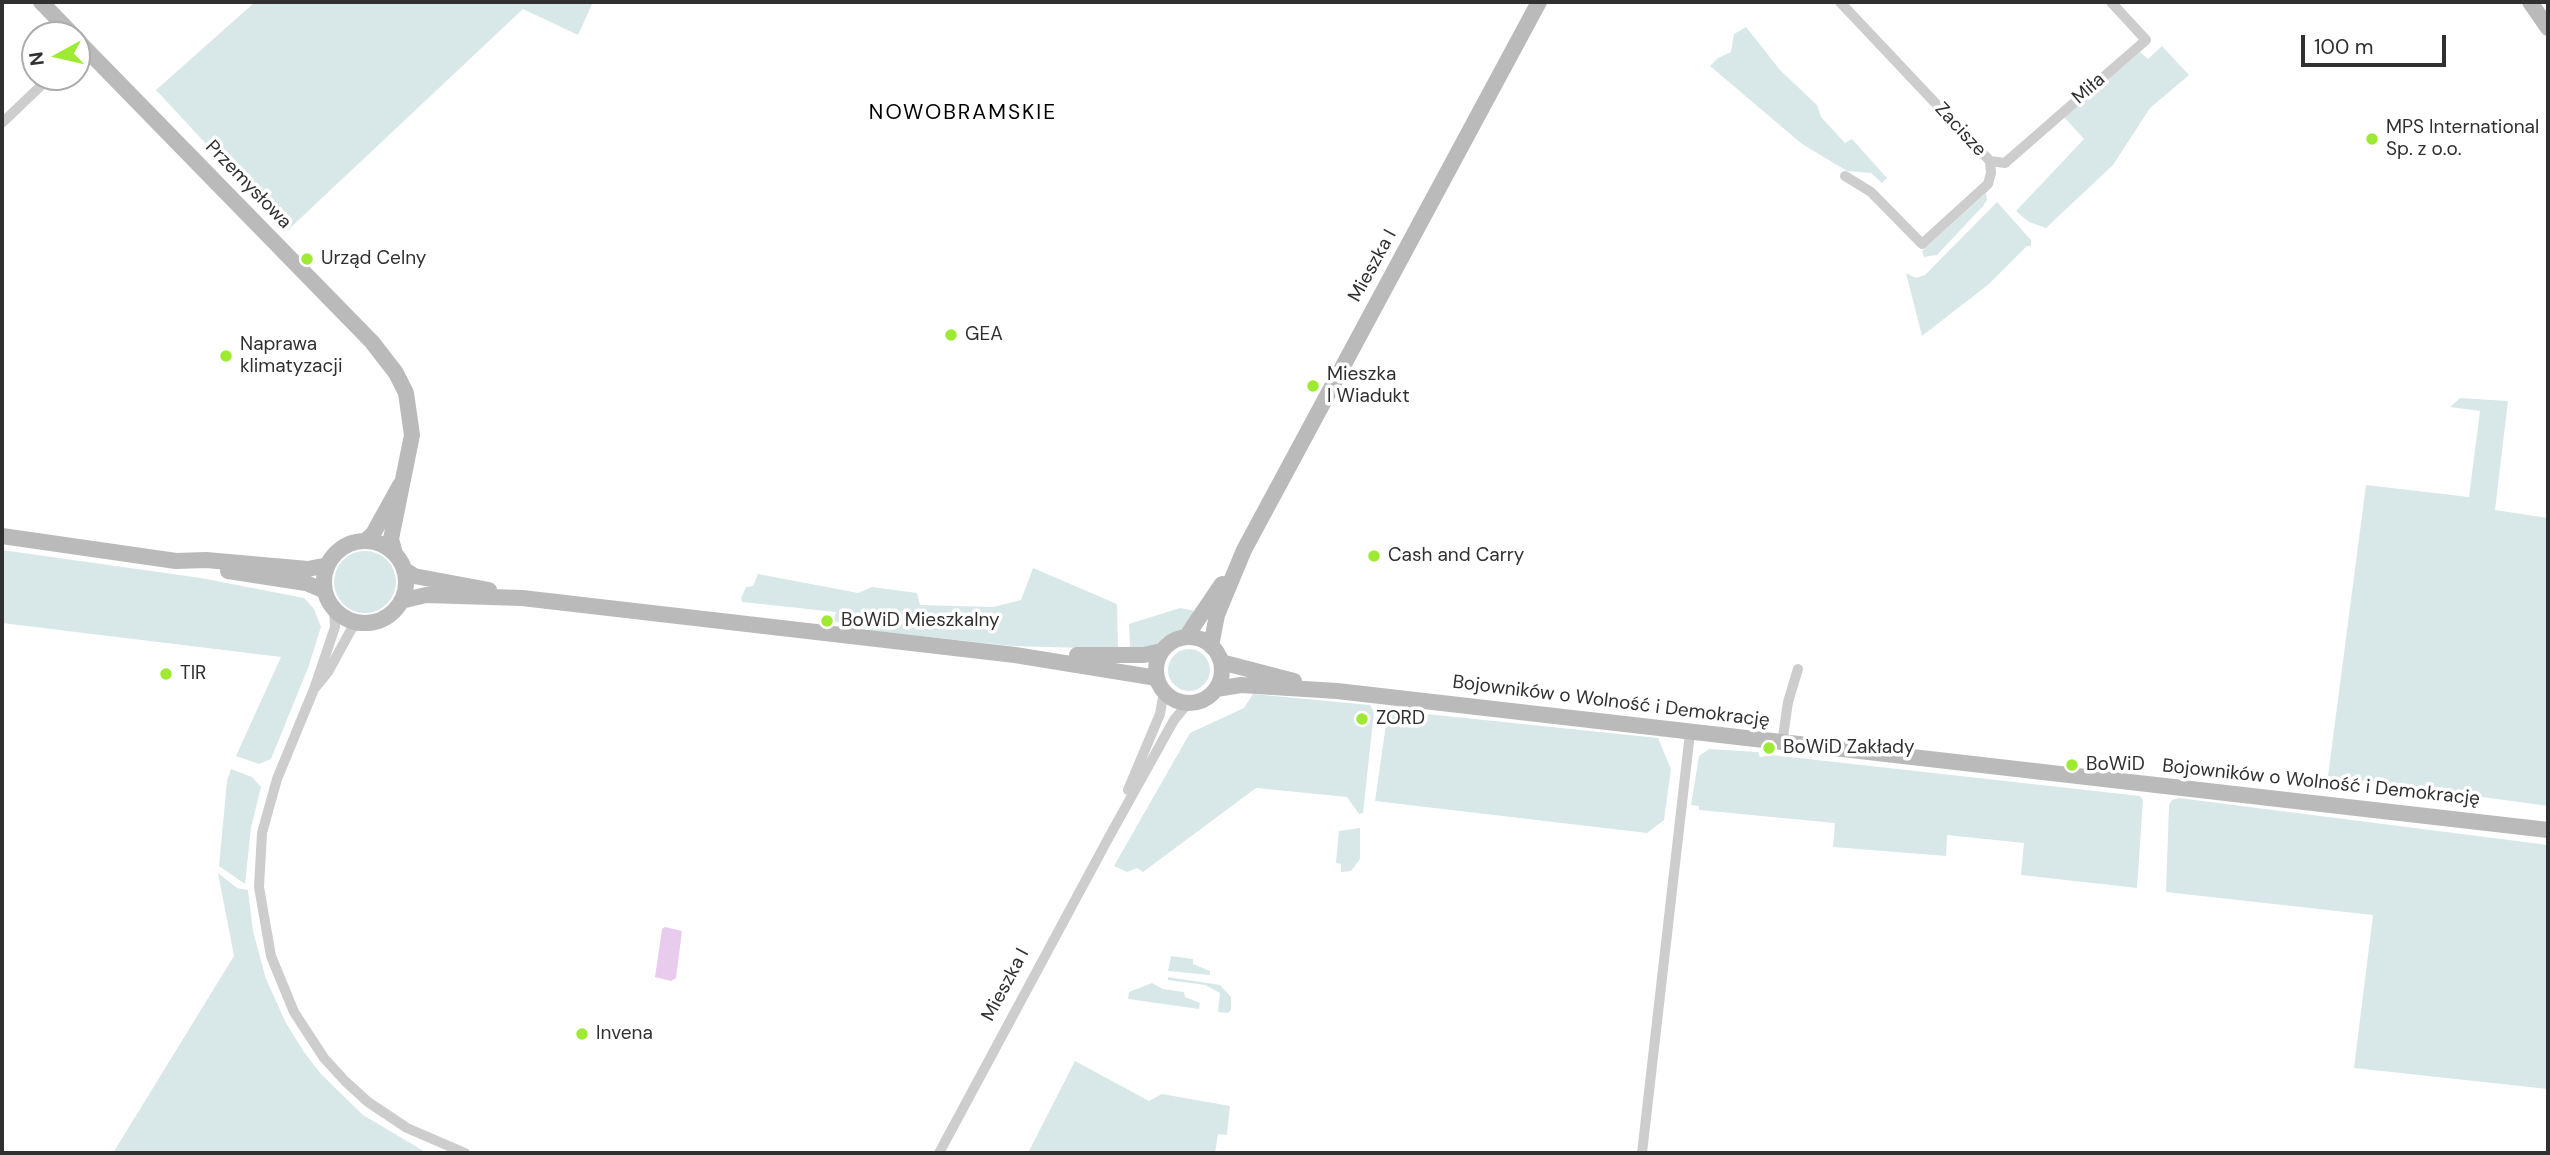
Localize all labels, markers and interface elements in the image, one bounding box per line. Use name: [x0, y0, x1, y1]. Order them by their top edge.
north arrow: [21, 21, 91, 91]
scale bar: [2305, 21, 2450, 65]
text: 100 m: [2314, 33, 2374, 61]
text: N: [23, 50, 50, 67]
street label: Miła: [2068, 69, 2110, 109]
street label: Zacisze: [1929, 98, 1991, 162]
district label: NOWOBRAMSKIE: [870, 100, 1056, 126]
place label: MPS International Sp. z o.o.: [2386, 117, 2539, 161]
marker: MPS International Sp. z o.o.: [2364, 131, 2380, 147]
street label: Przemysłowa: [200, 136, 296, 234]
street label: Mieszka I: [1344, 226, 1402, 306]
place label: Urząd Celny: [321, 248, 426, 270]
marker: Urząd Celny: [299, 251, 315, 267]
place label: GEA: [965, 324, 1003, 346]
marker: GEA: [943, 327, 959, 343]
place label: Naprawa klimatyzacji: [240, 334, 342, 378]
marker: Naprawa klimatyzacji: [218, 348, 234, 364]
place label: Mieszka I Wiadukt: [1327, 364, 1410, 408]
marker: Mieszka I Wiadukt: [1305, 378, 1321, 394]
place label: Cash and Carry: [1388, 545, 1524, 567]
marker: Cash and Carry: [1366, 548, 1382, 564]
place label: BoWiD Mieszkalny: [841, 610, 1000, 632]
marker: BoWiD Mieszkalny: [819, 613, 835, 629]
place label: TIR: [180, 663, 206, 685]
marker: TIR: [158, 666, 174, 682]
street label: Bojowników o Wolność i Demokrację: [1451, 671, 1771, 733]
place label: ZORD: [1376, 708, 1425, 730]
marker: ZORD: [1354, 711, 1370, 727]
place label: BoWiD Zakłady: [1783, 737, 1915, 759]
marker: BoWiD Zakłady: [1761, 740, 1777, 756]
place label: BoWiD: [2086, 754, 2145, 776]
street label: Bojowników o Wolność i Demokrację: [2161, 755, 2481, 811]
marker: BoWiD: [2064, 757, 2080, 773]
street label: Mieszka I: [977, 945, 1035, 1025]
place label: Invena: [596, 1023, 653, 1045]
marker: Invena: [574, 1026, 590, 1042]

